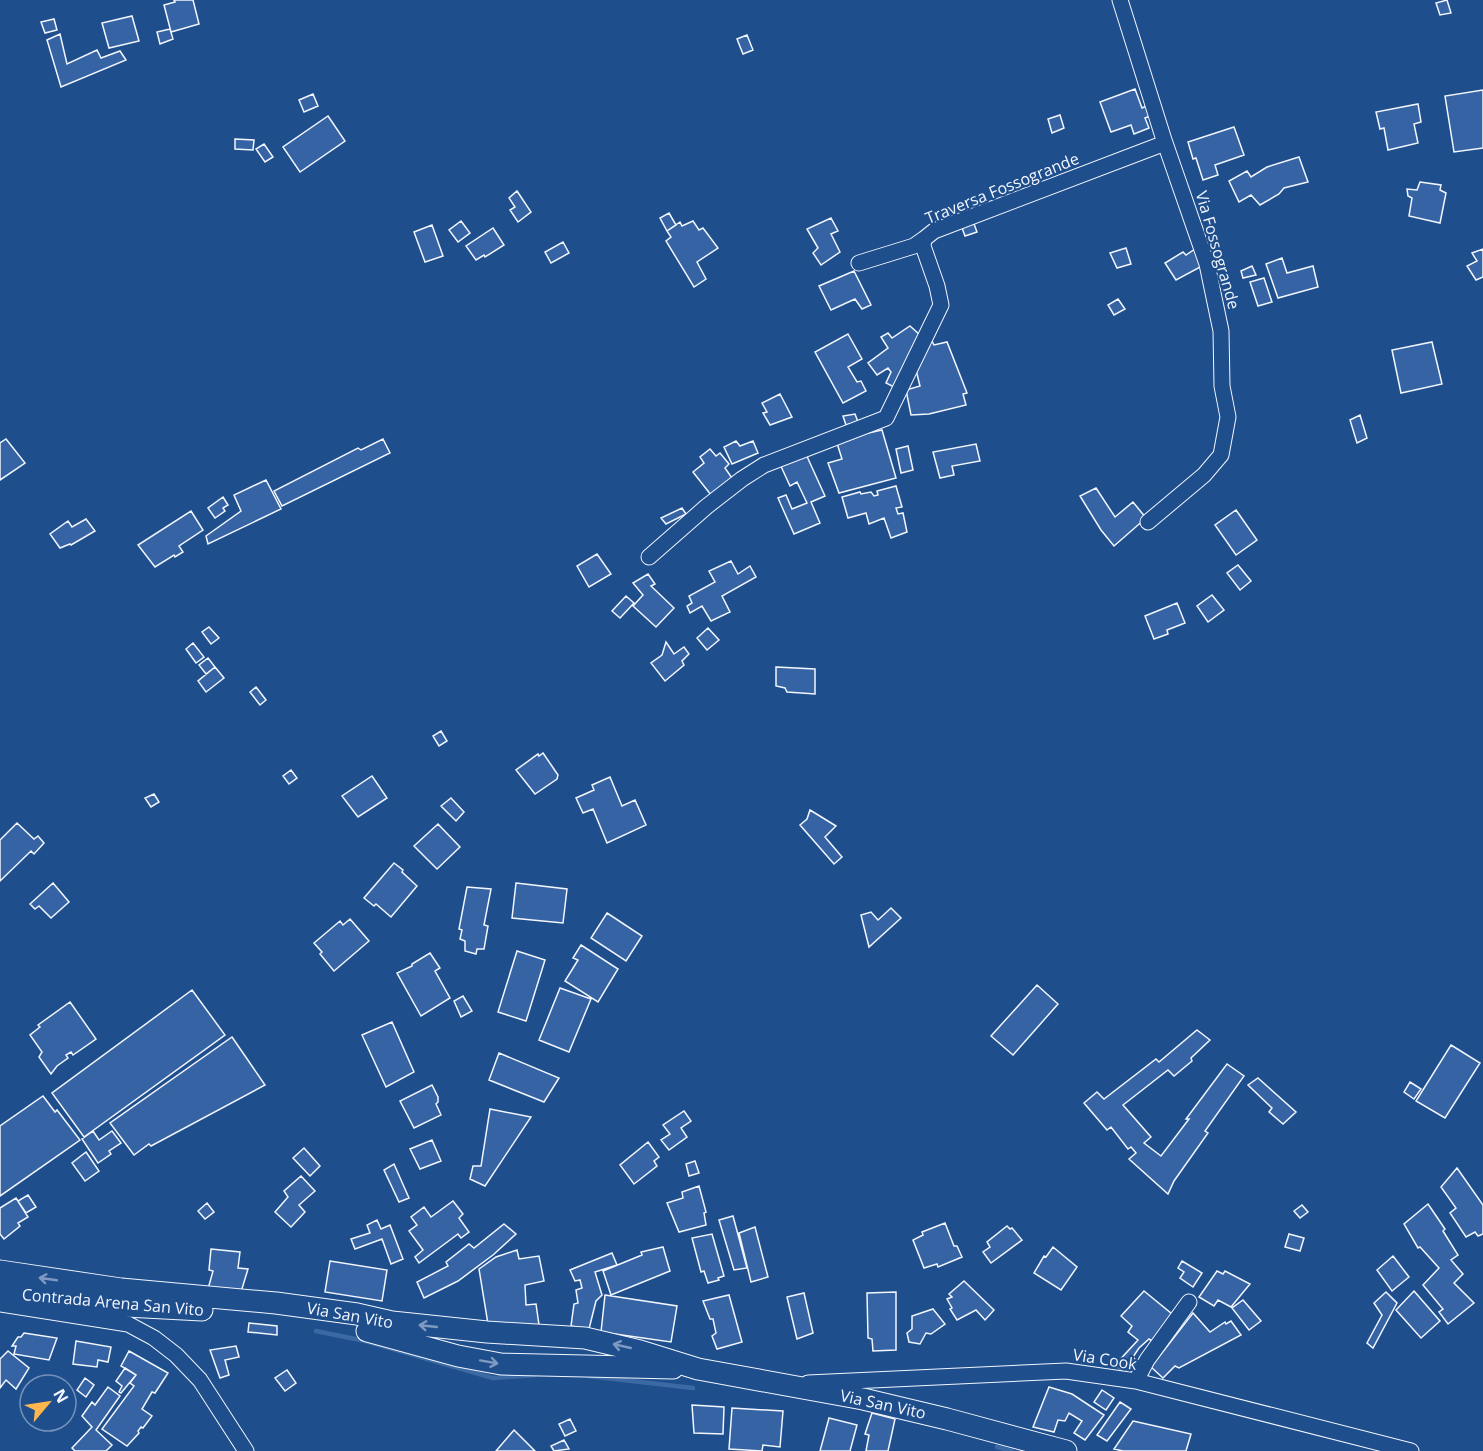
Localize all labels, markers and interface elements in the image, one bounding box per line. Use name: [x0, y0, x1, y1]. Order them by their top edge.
street label: Traversa Fossogrande: [922, 147, 1082, 229]
street label: Via Fossogrande: [1191, 188, 1245, 312]
one-way arrow: [38, 1273, 58, 1284]
street label: Contrada Arena San Vito: [21, 1283, 205, 1321]
street label: Via San Vito: [305, 1297, 395, 1333]
one-way arrow: [419, 1320, 439, 1331]
one-way arrow: [613, 1340, 632, 1352]
street label: Via Cook: [1071, 1343, 1139, 1375]
one-way arrow: [478, 1356, 498, 1367]
north arrow: [18, 1373, 78, 1433]
street label: Via San Vito: [838, 1384, 928, 1424]
text: N: [48, 1385, 74, 1407]

